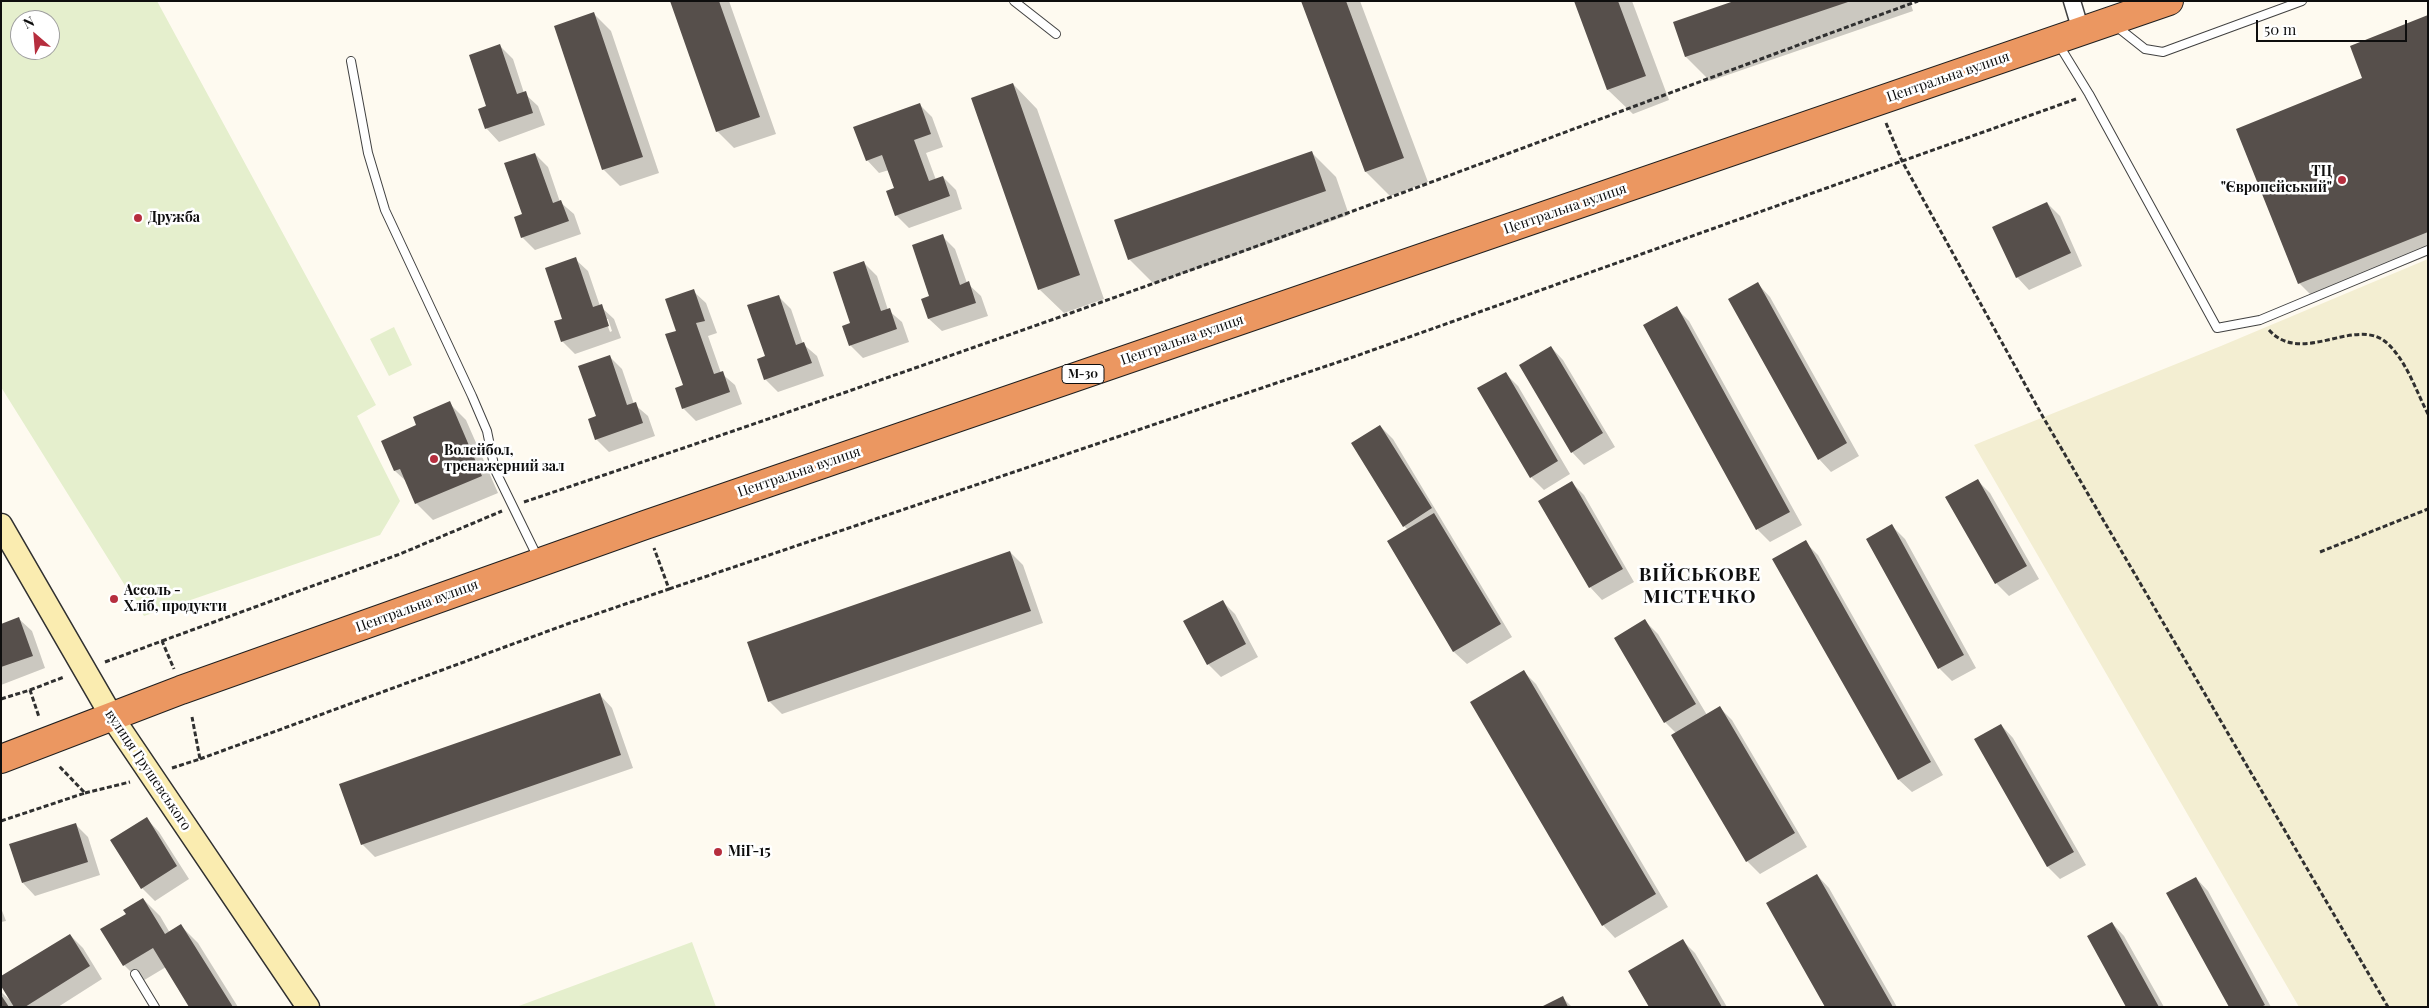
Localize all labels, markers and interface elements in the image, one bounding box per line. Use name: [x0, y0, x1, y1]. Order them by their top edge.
north arrow: [10, 10, 60, 60]
scale bar: [2259, 10, 2410, 42]
text: N: [20, 11, 37, 33]
text: 50 m: [2264, 19, 2296, 39]
street label: Центральна вулиця: [1884, 48, 2012, 106]
place label: ТЦ "Європейський": [2221, 164, 2332, 196]
marker: ТЦ "Європейський": [2336, 174, 2348, 186]
street label: Центральна вулиця: [1501, 180, 1629, 238]
place label: Дружба: [148, 210, 200, 226]
marker: Дружба: [132, 212, 144, 224]
street label: Центральна вулиця: [1118, 311, 1246, 369]
road number: М-30: [1062, 364, 1104, 384]
place label: Волейбол, тренажерний зал: [444, 443, 565, 476]
street label: Центральна вулиця: [735, 443, 863, 501]
marker: Волейбол, тренажерний зал: [428, 453, 440, 465]
district label: ВІЙСЬКОВЕ МІСТЕЧКО: [1638, 564, 1762, 608]
street label: Центральна вулиця: [354, 576, 480, 636]
place label: Ассоль - Хліб, продукти: [124, 583, 227, 616]
marker: Ассоль - Хліб, продукти: [108, 593, 120, 605]
street label: вулиця Грушевського: [101, 706, 195, 834]
place label: МіГ-15: [728, 844, 771, 860]
marker: МіГ-15: [712, 846, 724, 858]

